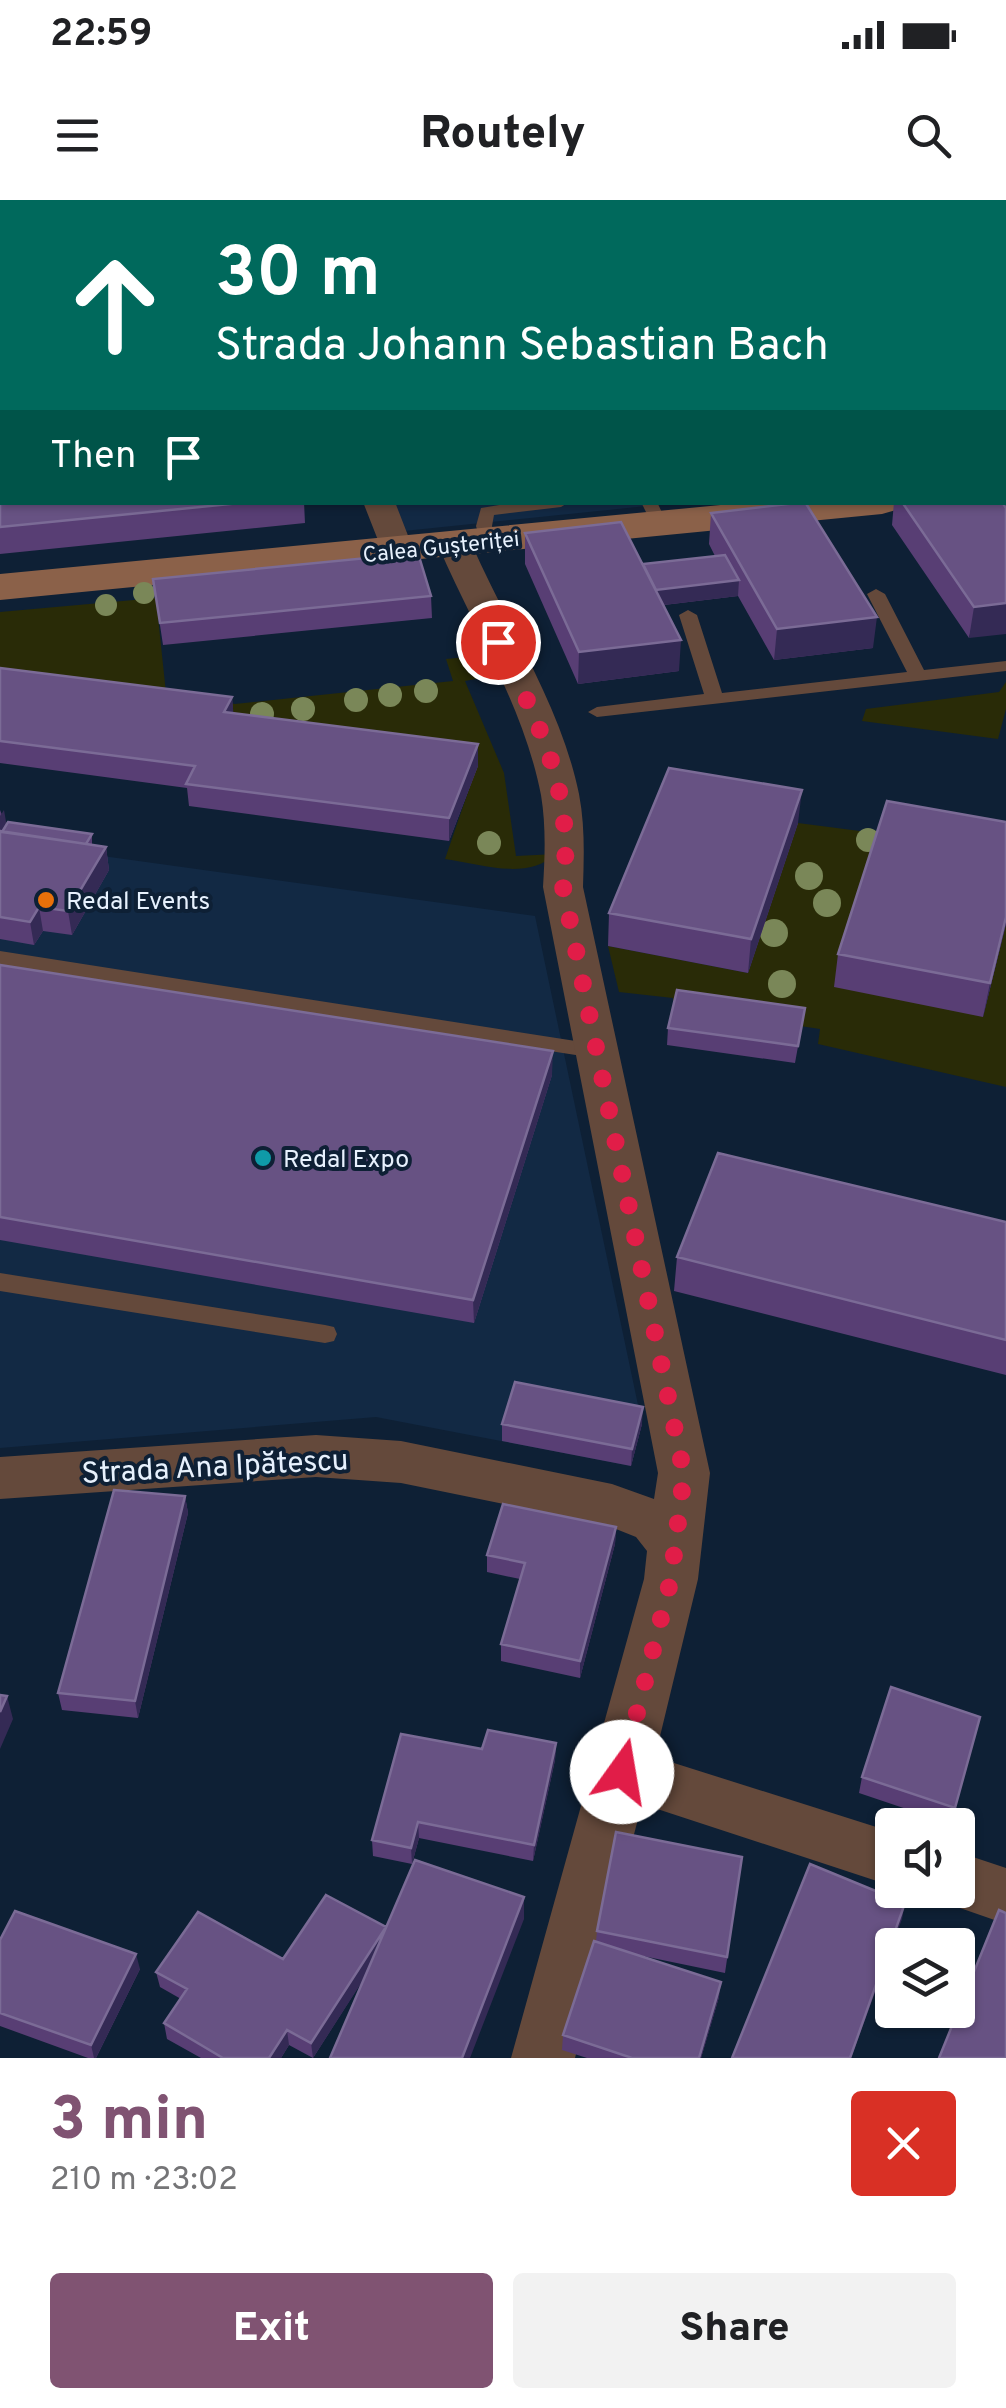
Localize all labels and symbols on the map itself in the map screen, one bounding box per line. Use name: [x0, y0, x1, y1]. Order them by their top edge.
street label: Calea Gușteriței: [362, 527, 521, 570]
pin: [456, 600, 541, 685]
place label: Redal Events: [66, 887, 210, 919]
marker: Redal Events: [35, 889, 57, 911]
place label: Redal Expo: [283, 1145, 409, 1177]
marker: Redal Expo: [252, 1147, 274, 1169]
street label: Strada Ana Ipătescu: [81, 1443, 350, 1494]
position arrow: [570, 1720, 674, 1824]

